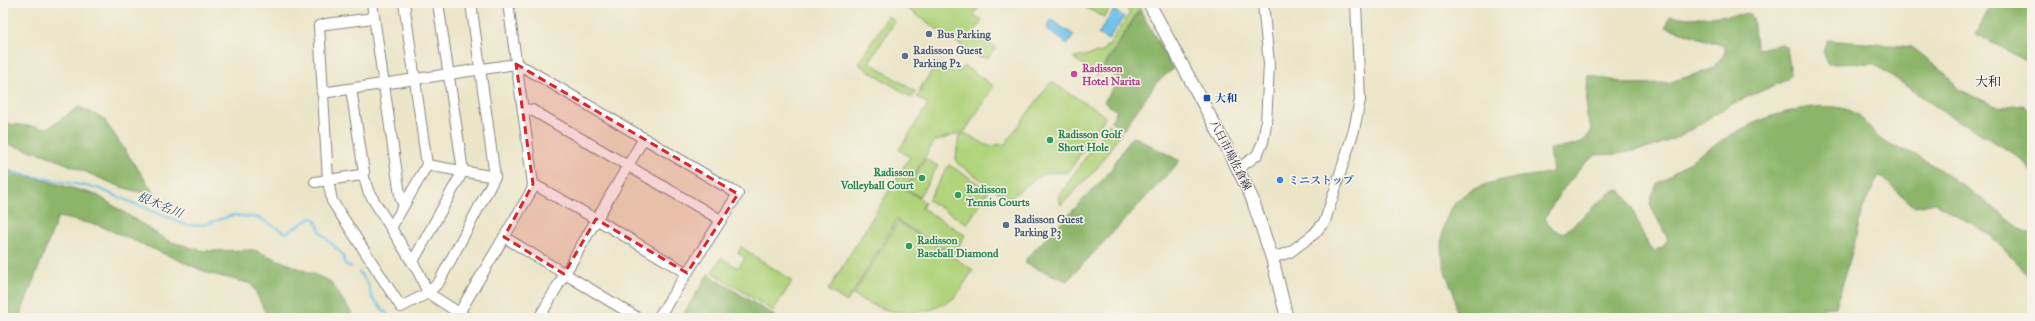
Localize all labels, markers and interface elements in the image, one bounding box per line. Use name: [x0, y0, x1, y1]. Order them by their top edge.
place label: Bus Parking: [937, 28, 991, 41]
marker: Bus Parking: [924, 29, 934, 39]
place label: Radisson Guest Parking P2: [913, 44, 982, 70]
marker: Radisson Guest Parking P2: [900, 51, 910, 61]
place label: Radisson Hotel Narita: [1082, 62, 1141, 88]
marker: Radisson Hotel Narita: [1069, 69, 1079, 79]
district label: 大和: [1975, 74, 2001, 90]
place label: 大和: [1215, 92, 1237, 105]
marker: 大和: [1202, 93, 1212, 103]
street label: 八日市場佐倉線: [1207, 118, 1254, 192]
place label: Radisson Golf Short Hole: [1058, 128, 1124, 154]
marker: Radisson Golf Short Hole: [1045, 135, 1055, 145]
place label: Radisson Volleyball Court: [840, 166, 914, 193]
marker: Radisson Volleyball Court: [917, 173, 927, 183]
place label: ミニストップ: [1288, 174, 1354, 187]
marker: ミニストップ: [1275, 175, 1285, 185]
place label: Radisson Tennis Courts: [965, 183, 1030, 209]
water label: 根木名川: [135, 189, 187, 222]
marker: Radisson Tennis Courts: [953, 190, 963, 200]
place label: Radisson Guest Parking P3: [1014, 213, 1083, 240]
marker: Radisson Guest Parking P3: [1001, 220, 1011, 230]
place label: Radisson Baseball Diamond: [917, 234, 999, 260]
marker: Radisson Baseball Diamond: [904, 241, 914, 251]

